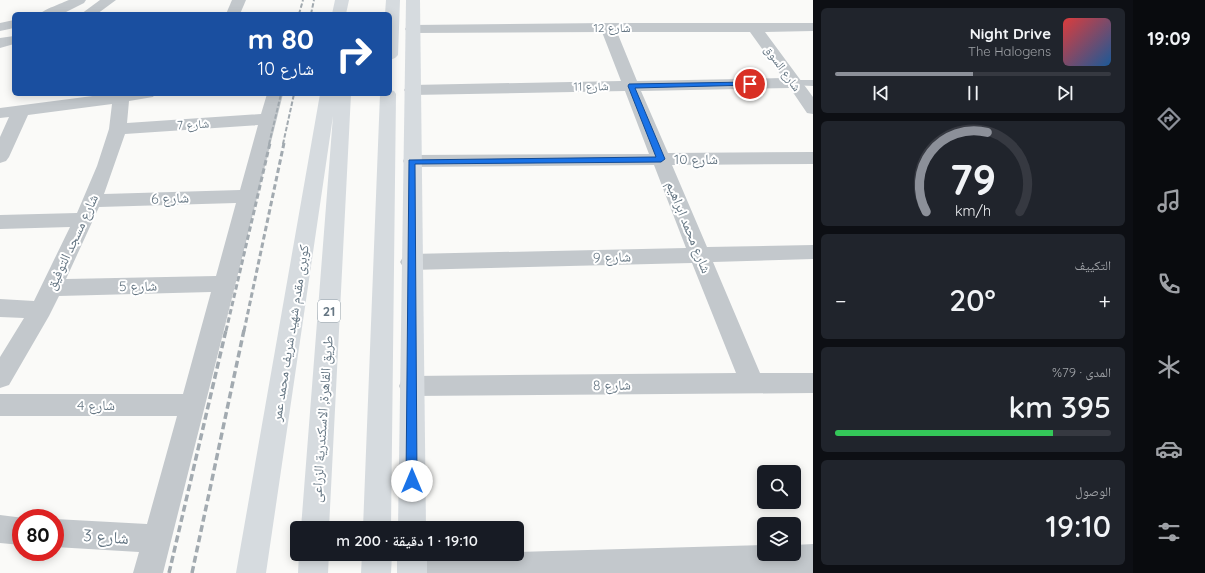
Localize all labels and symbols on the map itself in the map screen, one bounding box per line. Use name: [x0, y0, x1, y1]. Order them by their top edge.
street label: شارع 12: [593, 20, 631, 36]
street label: شارع السوق: [761, 42, 805, 94]
pin: [733, 67, 767, 101]
street label: شارع 11: [573, 78, 609, 95]
street label: شارع 7: [176, 115, 210, 134]
street label: شارع 10: [674, 150, 718, 169]
street label: شارع محمد ابراهيم: [661, 178, 716, 276]
street label: شارع 6: [151, 188, 189, 209]
street label: شارع مسجد التوفيق: [42, 191, 103, 293]
street label: كوبرى مقدم شهيد شريف محمد عمر: [267, 243, 314, 424]
street label: شارع 9: [593, 247, 631, 268]
street label: شارع 5: [119, 277, 157, 296]
road number: 21: [318, 300, 340, 322]
street label: طريق القاهرة, الاسكندرية الزراعى: [307, 335, 338, 503]
street label: شارع 8: [593, 376, 631, 395]
street label: شارع 4: [77, 396, 115, 415]
position arrow: [391, 460, 433, 502]
speed limit sign: 80: [12, 509, 64, 561]
street label: شارع 3: [82, 524, 130, 550]

